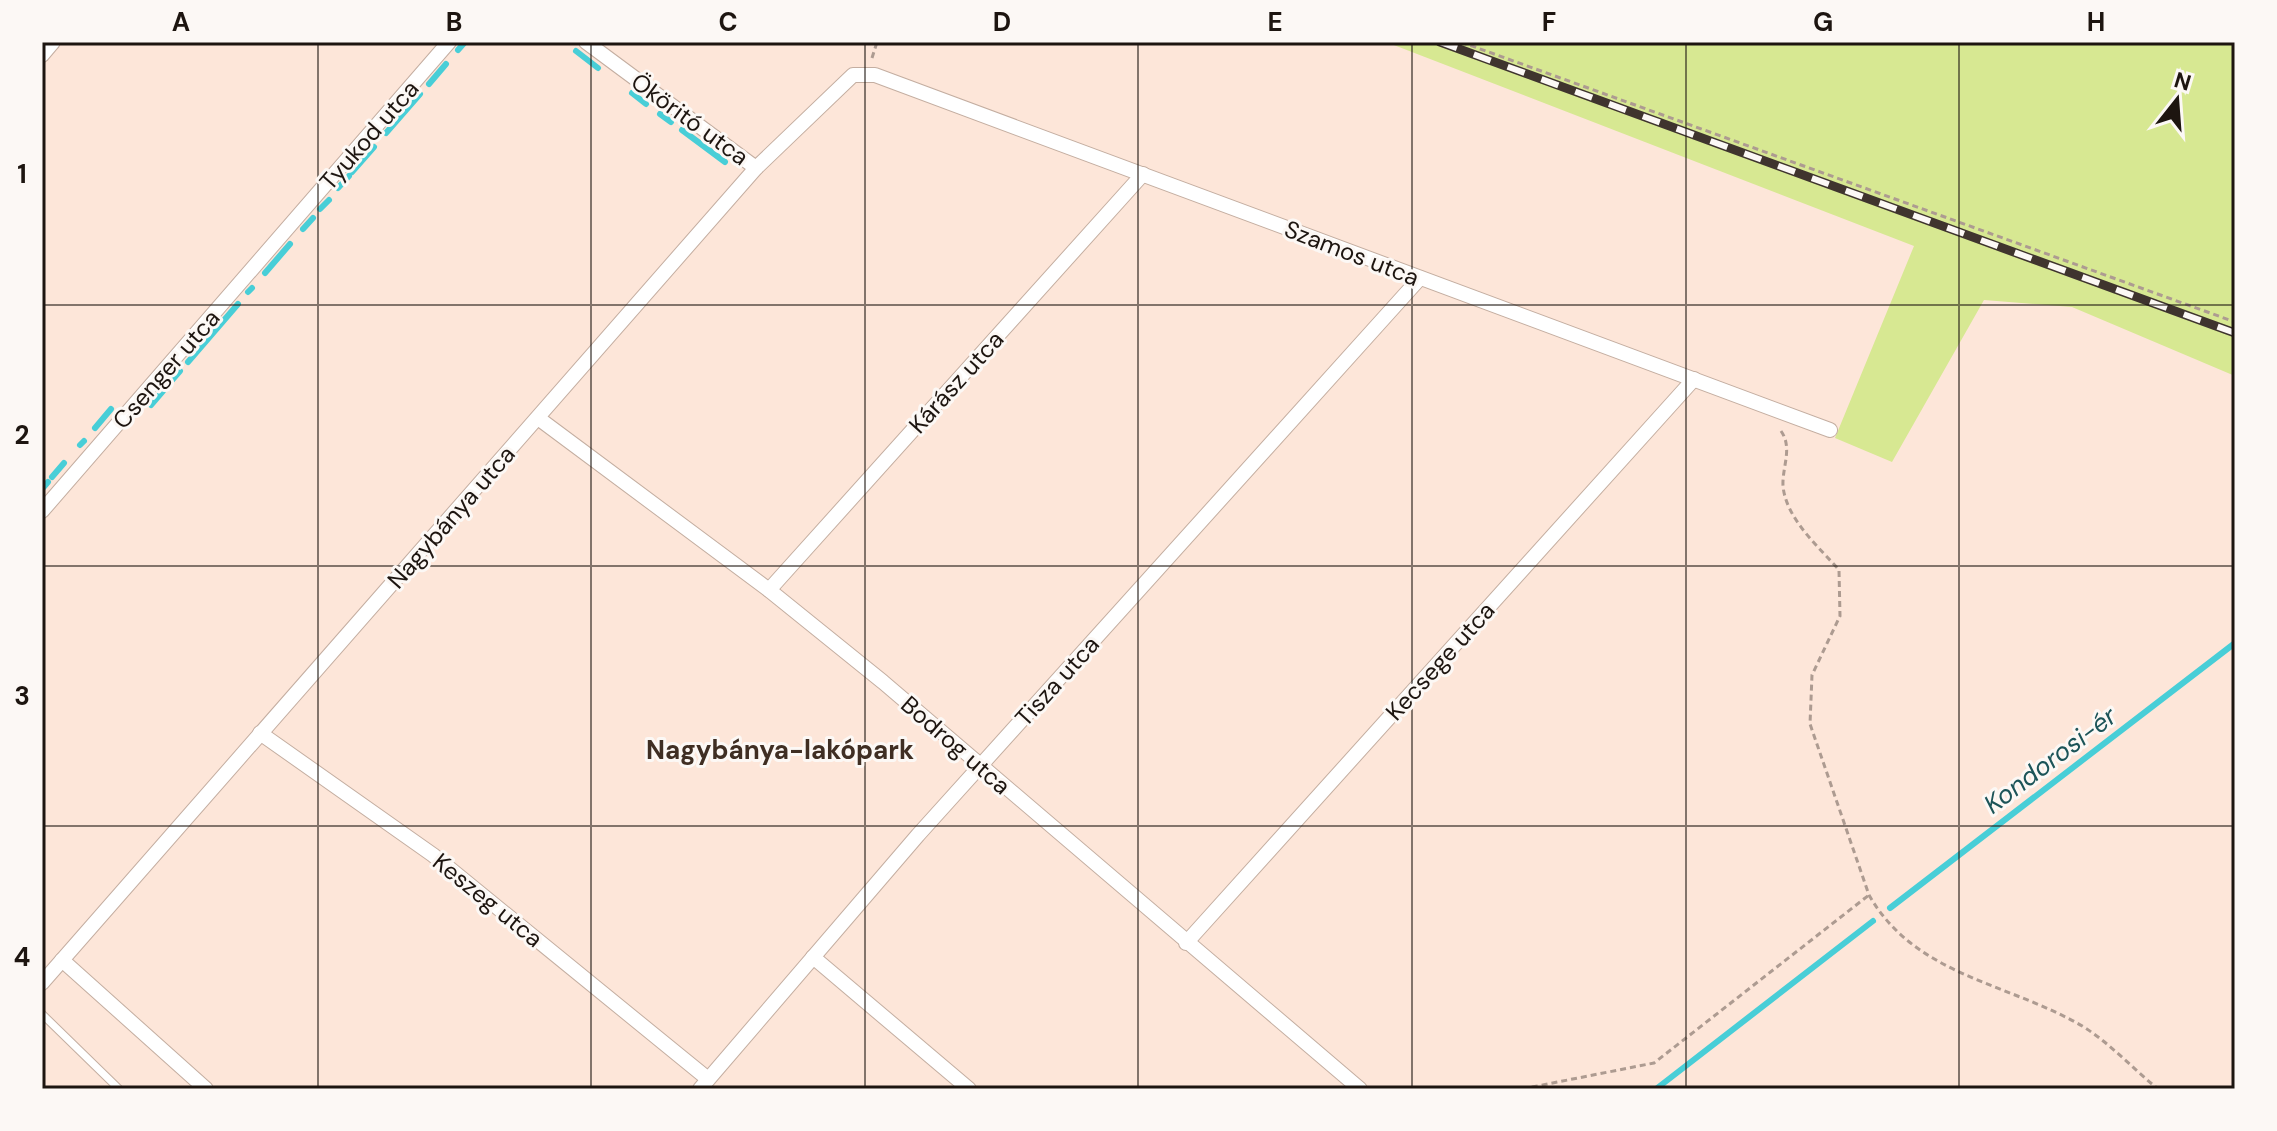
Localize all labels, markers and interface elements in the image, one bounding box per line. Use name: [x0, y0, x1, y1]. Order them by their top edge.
text: A: [172, 5, 190, 39]
text: B: [446, 5, 462, 39]
text: C: [718, 5, 738, 39]
text: D: [993, 5, 1011, 39]
text: E: [1267, 5, 1283, 39]
text: F: [1542, 5, 1556, 39]
text: G: [1813, 5, 1833, 39]
text: H: [2087, 5, 2105, 39]
north arrow: [2137, 60, 2217, 140]
text: N: [2171, 65, 2195, 98]
street label: Ököritó utca: [625, 66, 755, 172]
street label: Tyukod utca: [313, 74, 425, 196]
text: 1: [17, 157, 27, 191]
street label: Szamos utca: [1280, 213, 1424, 293]
street label: Csenger utca: [106, 303, 226, 435]
street label: Kárász utca: [902, 324, 1010, 440]
text: 2: [14, 418, 30, 452]
street label: Nagybánya utca: [380, 439, 522, 595]
street label: Kecsege utca: [1379, 595, 1501, 727]
street label: Tisza utca: [1008, 629, 1106, 733]
text: 3: [14, 679, 30, 713]
street label: Bodrog utca: [895, 689, 1017, 801]
water label: Kondorosi-ér: [1977, 698, 2124, 821]
district label: Nagybánya-lakópark: [646, 733, 914, 767]
street label: Keszeg utca: [427, 846, 549, 954]
text: 4: [14, 940, 30, 974]

